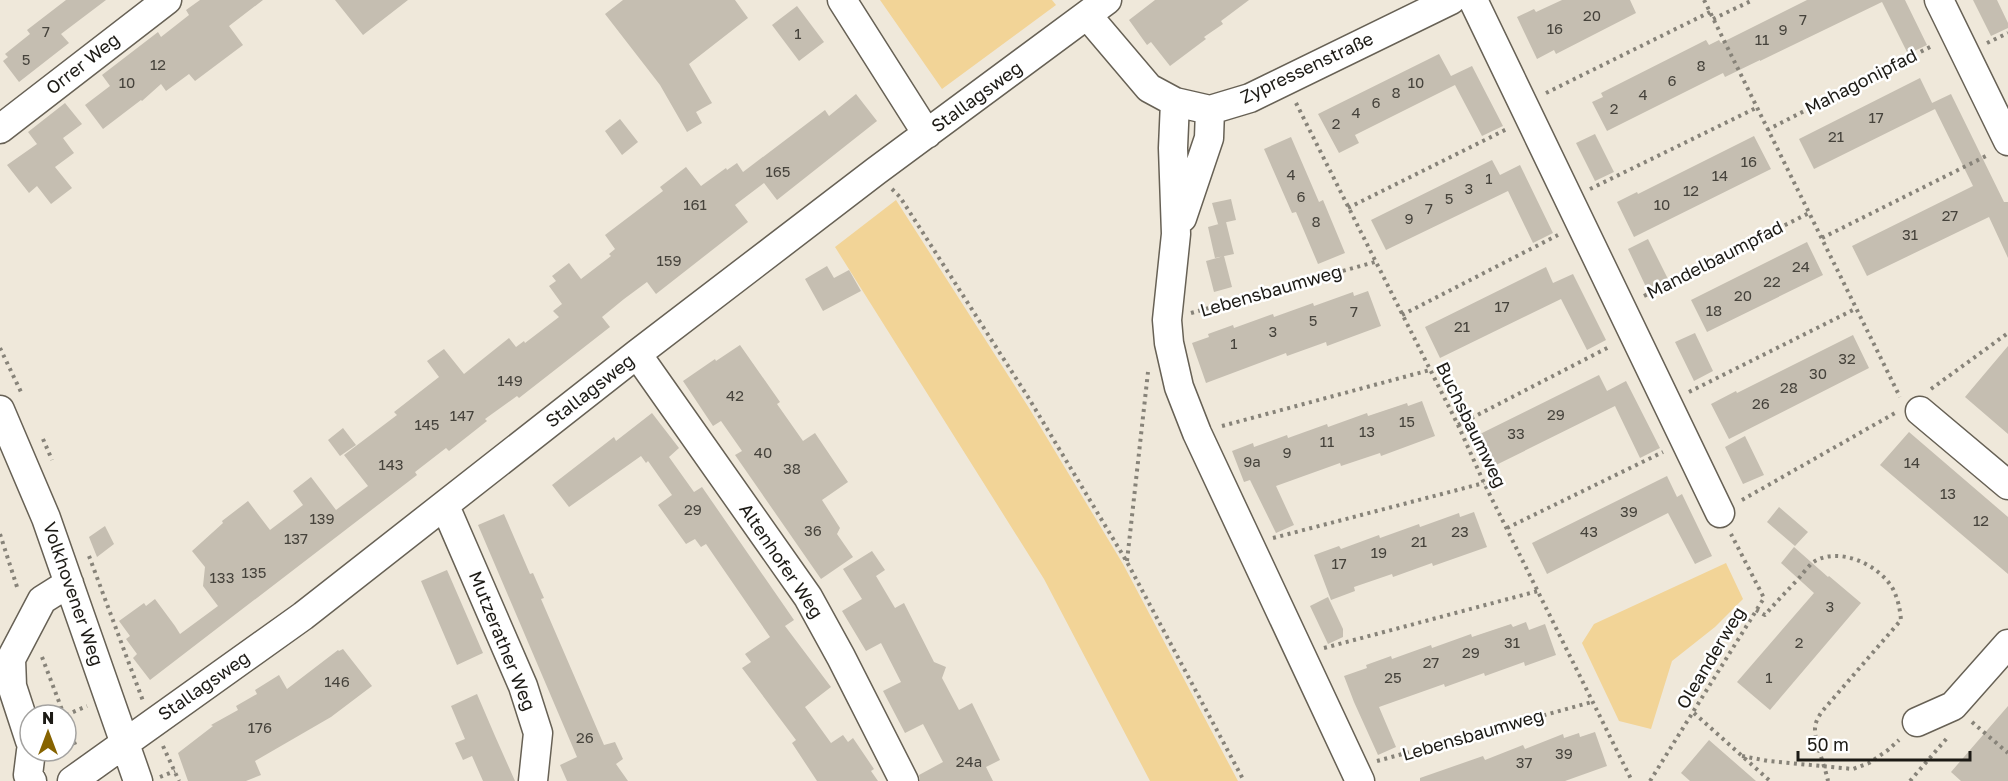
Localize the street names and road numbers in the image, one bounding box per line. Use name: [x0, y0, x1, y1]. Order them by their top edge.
street label: Zypressenstraße: [1237, 27, 1377, 108]
street label: Orrer Weg: [41, 28, 124, 99]
street label: Mahagonipfad: [1801, 43, 1920, 119]
street label: Stallagsweg: [927, 56, 1026, 136]
street label: Mandelbaumpfad: [1643, 215, 1787, 303]
street label: Lebensbaumweg: [1197, 259, 1344, 321]
street label: Stallagsweg: [541, 349, 638, 432]
street label: Buchsbaumweg: [1432, 358, 1512, 491]
street label: Altenhofer Weg: [735, 499, 828, 622]
street label: Volkhovener Weg: [39, 519, 109, 668]
street label: Mutzerather Weg: [465, 568, 541, 714]
street label: Oleanderweg: [1671, 602, 1749, 713]
street label: Stallagsweg: [153, 646, 253, 725]
street label: Lebensbaumweg: [1399, 703, 1546, 765]

